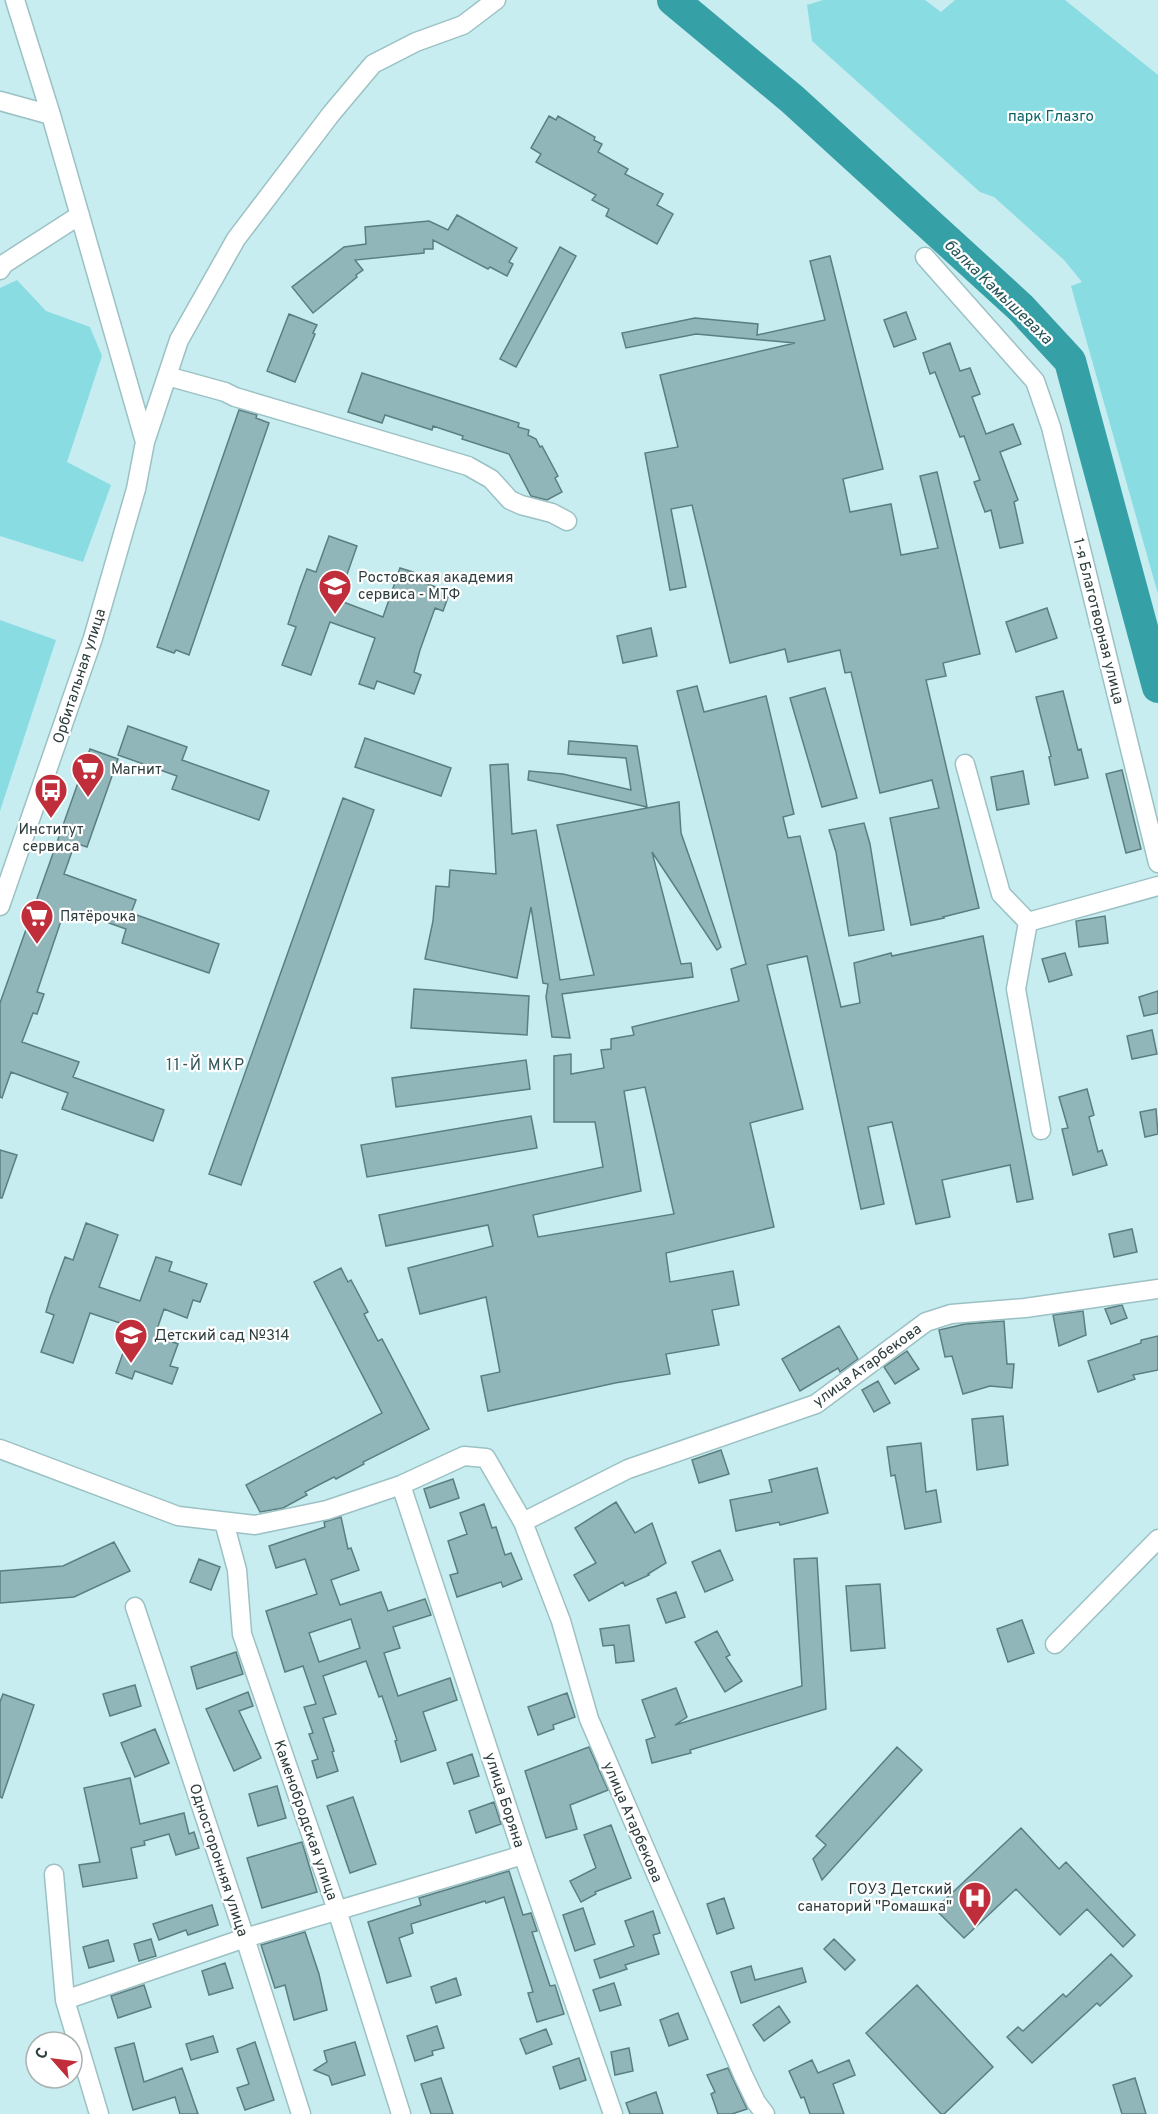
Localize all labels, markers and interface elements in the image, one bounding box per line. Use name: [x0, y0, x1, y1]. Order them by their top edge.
park label: парк Глазго: [1008, 108, 1094, 127]
water label: балка Камышеваха: [939, 236, 1056, 350]
street label: 1-я Благотворная улица: [1068, 536, 1127, 706]
school or university icon: Ростовская академия сервиса - МТФ: [317, 568, 353, 615]
place label: Ростовская академия сервиса - МТФ: [358, 569, 514, 605]
street label: Орбитальная улица: [50, 606, 111, 746]
supermarket icon: Магнит: [70, 751, 106, 798]
place label: Магнит: [111, 761, 162, 780]
bus stop icon: Институт сервиса: [33, 772, 69, 819]
place label: Институт сервиса: [18, 821, 84, 857]
supermarket icon: Пятёрочка: [19, 898, 55, 945]
place label: Пятёрочка: [60, 908, 136, 927]
district label: 11-Й МКР: [166, 1054, 246, 1076]
school or university icon: Детский сад №314: [113, 1317, 149, 1364]
street label: улица Атарбекова: [810, 1320, 926, 1412]
place label: Детский сад №314: [154, 1327, 290, 1346]
street label: Каменобродская улица: [268, 1738, 341, 1903]
street label: улица Боряна: [479, 1751, 528, 1850]
street label: улица Атарбекова: [598, 1759, 666, 1886]
street label: Односторонняя улица: [184, 1782, 251, 1939]
hospital icon: ГОУЗ Детский санаторий "Ромашка": [957, 1880, 993, 1927]
place label: ГОУЗ Детский санаторий "Ромашка": [797, 1881, 952, 1917]
north arrow: [24, 2030, 84, 2090]
text: С: [31, 2045, 54, 2063]

